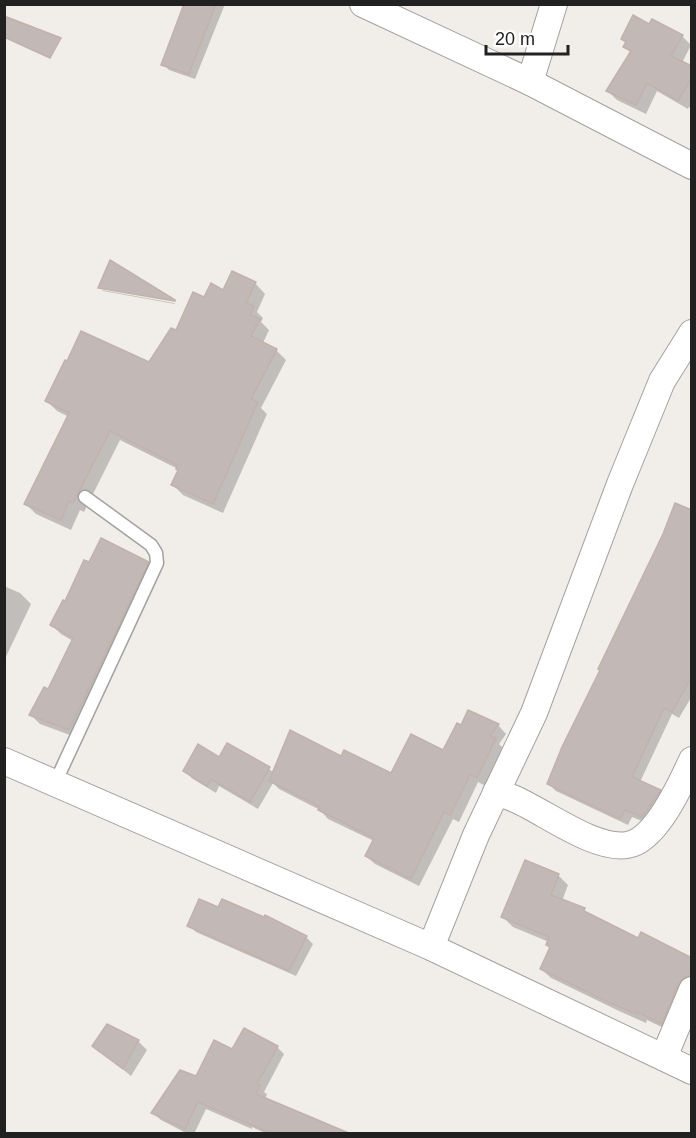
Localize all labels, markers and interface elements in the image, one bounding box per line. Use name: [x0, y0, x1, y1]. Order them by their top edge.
scale bar: [486, 18, 568, 56]
text: 20 m: [495, 29, 535, 49]

